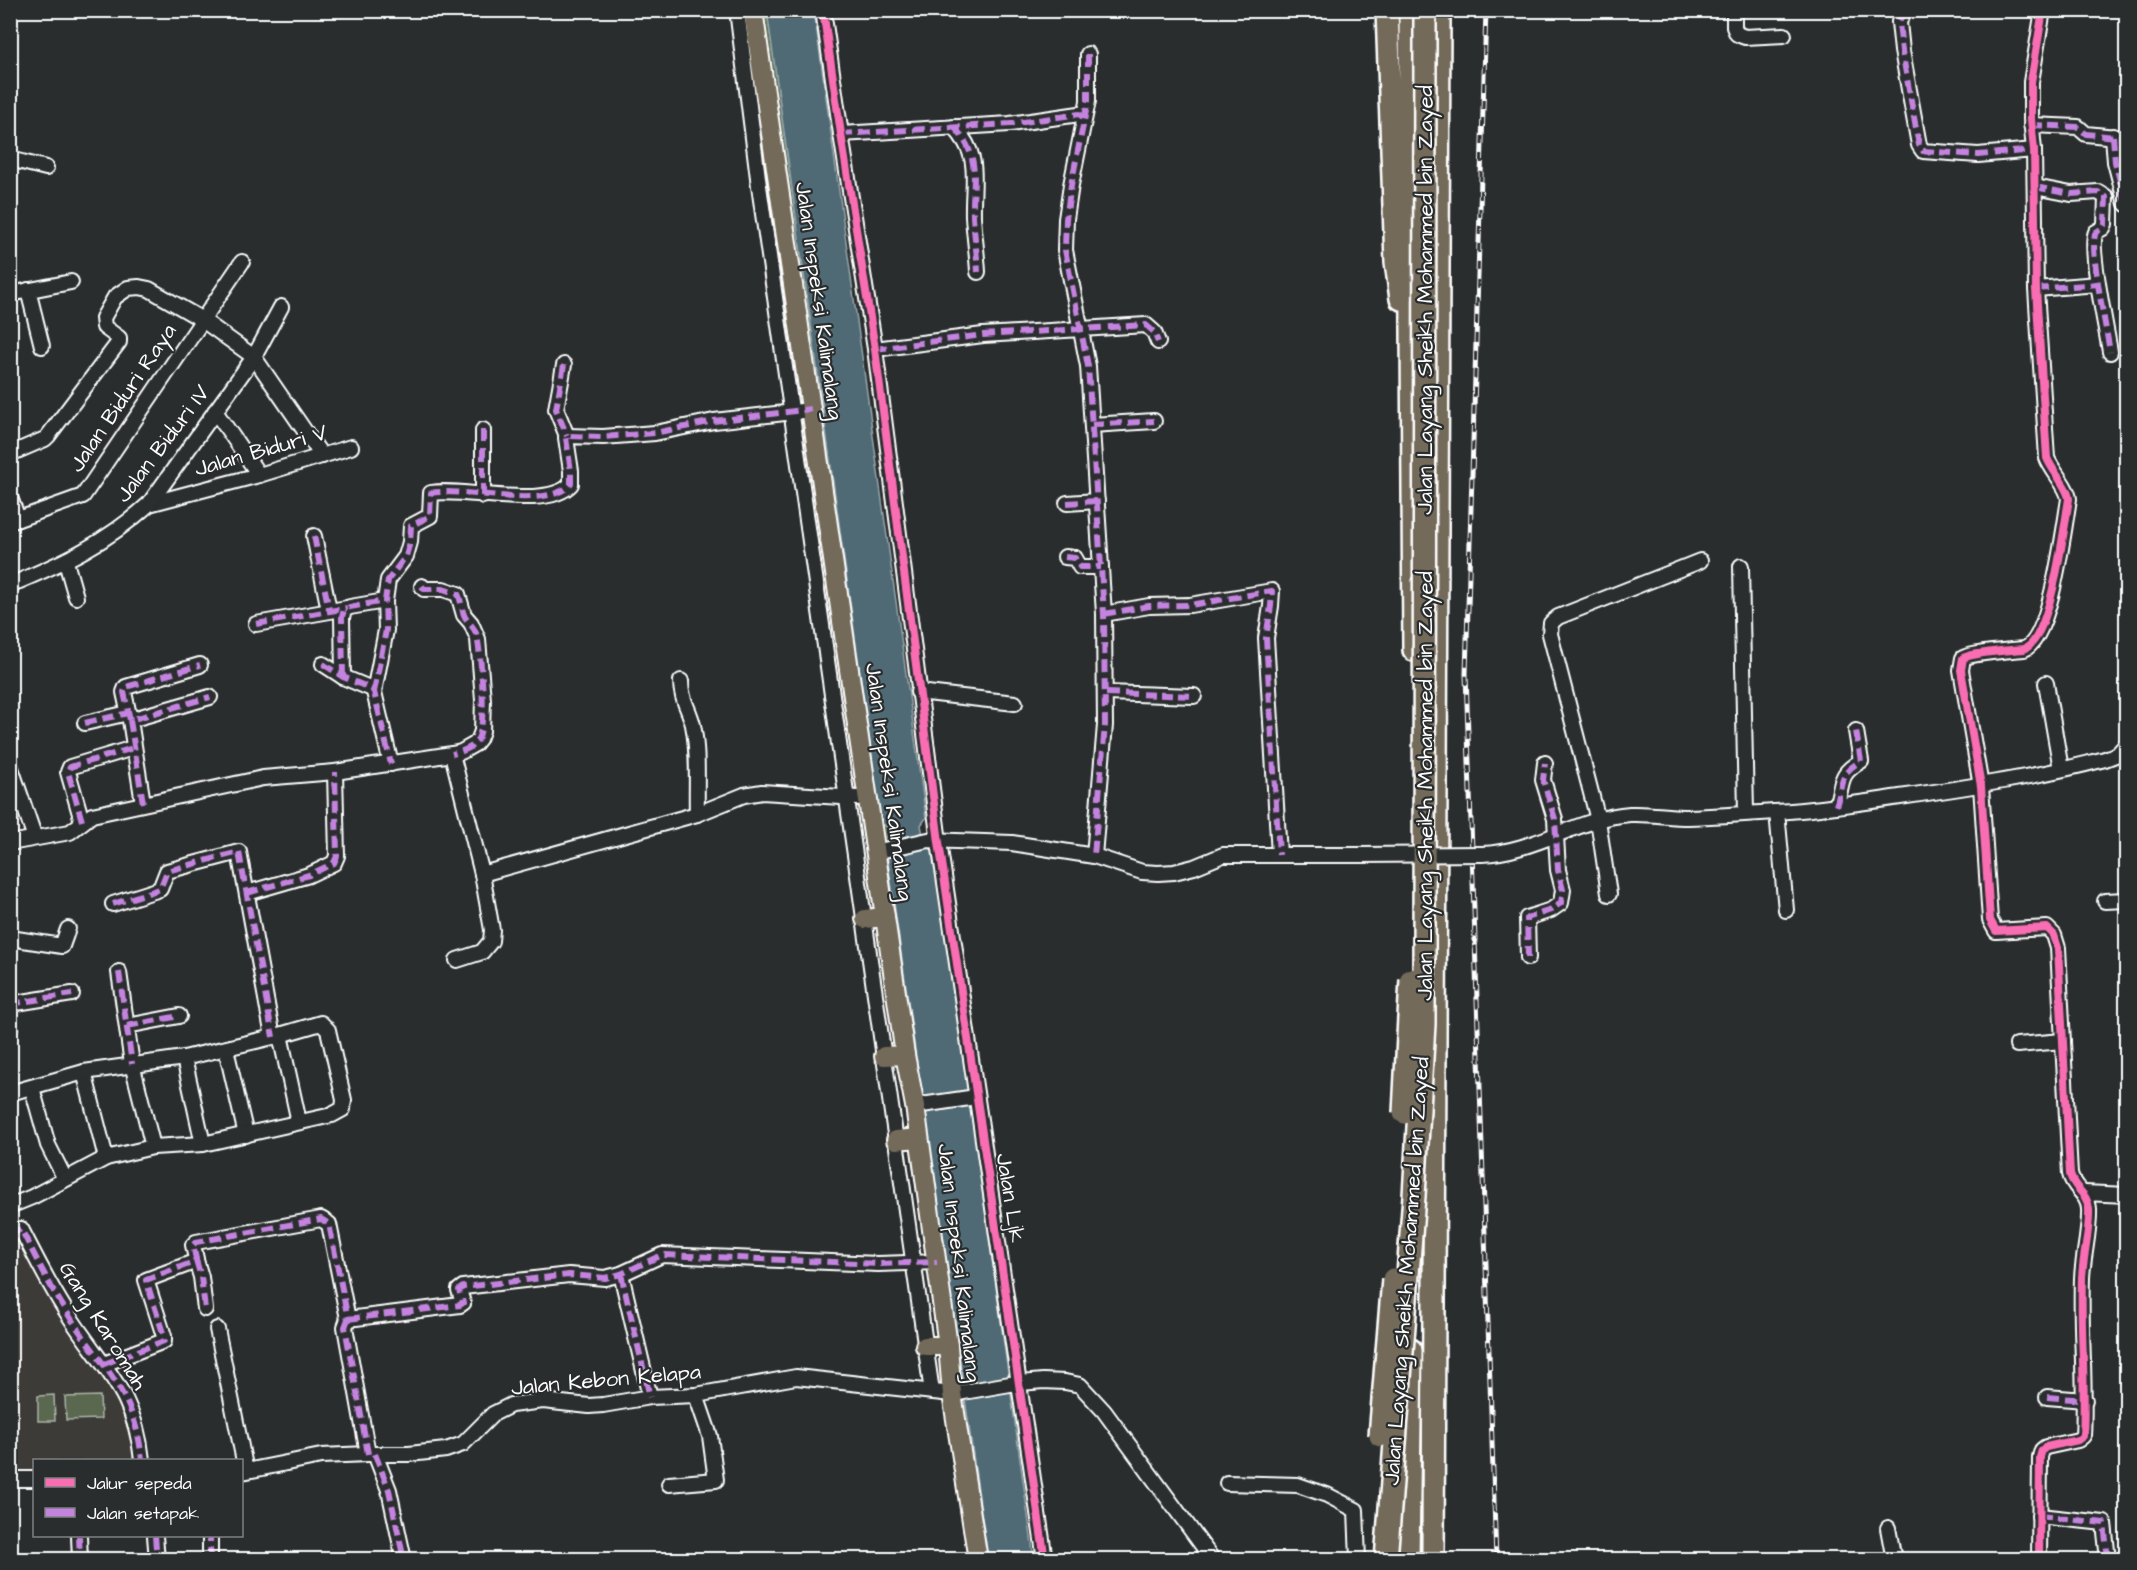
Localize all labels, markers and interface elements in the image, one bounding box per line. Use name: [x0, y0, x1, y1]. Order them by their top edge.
street label: Jalan Layang Sheikh Mohammed bin Zayed: [1410, 85, 1442, 515]
street label: Jalan Inspeksi Kalimalang: [786, 180, 851, 422]
street label: Jalan Biduri Raya: [62, 318, 185, 479]
street label: Jalan Biduri IV: [108, 379, 218, 509]
street label: Jalan Biduri V: [191, 417, 331, 485]
street label: Jalan Layang Sheikh Mohammed bin Zayed: [1410, 571, 1442, 1001]
street label: Jalan Inspeksi Kalimalang: [856, 661, 921, 903]
street label: Jalan Layang Sheikh Mohammed bin Zayed: [1377, 1056, 1438, 1486]
street label: Jalan Inspeksi Kalimalang: [928, 1142, 989, 1384]
street label: Jalan Ljk: [988, 1151, 1032, 1245]
street label: Gang Karomah: [50, 1256, 155, 1397]
street label: Jalan Kebon Kelapa: [510, 1356, 702, 1404]
legend: [33, 1459, 243, 1537]
text: Jalur sepeda: [87, 1471, 192, 1496]
text: Jalan setapak: [87, 1501, 199, 1526]

